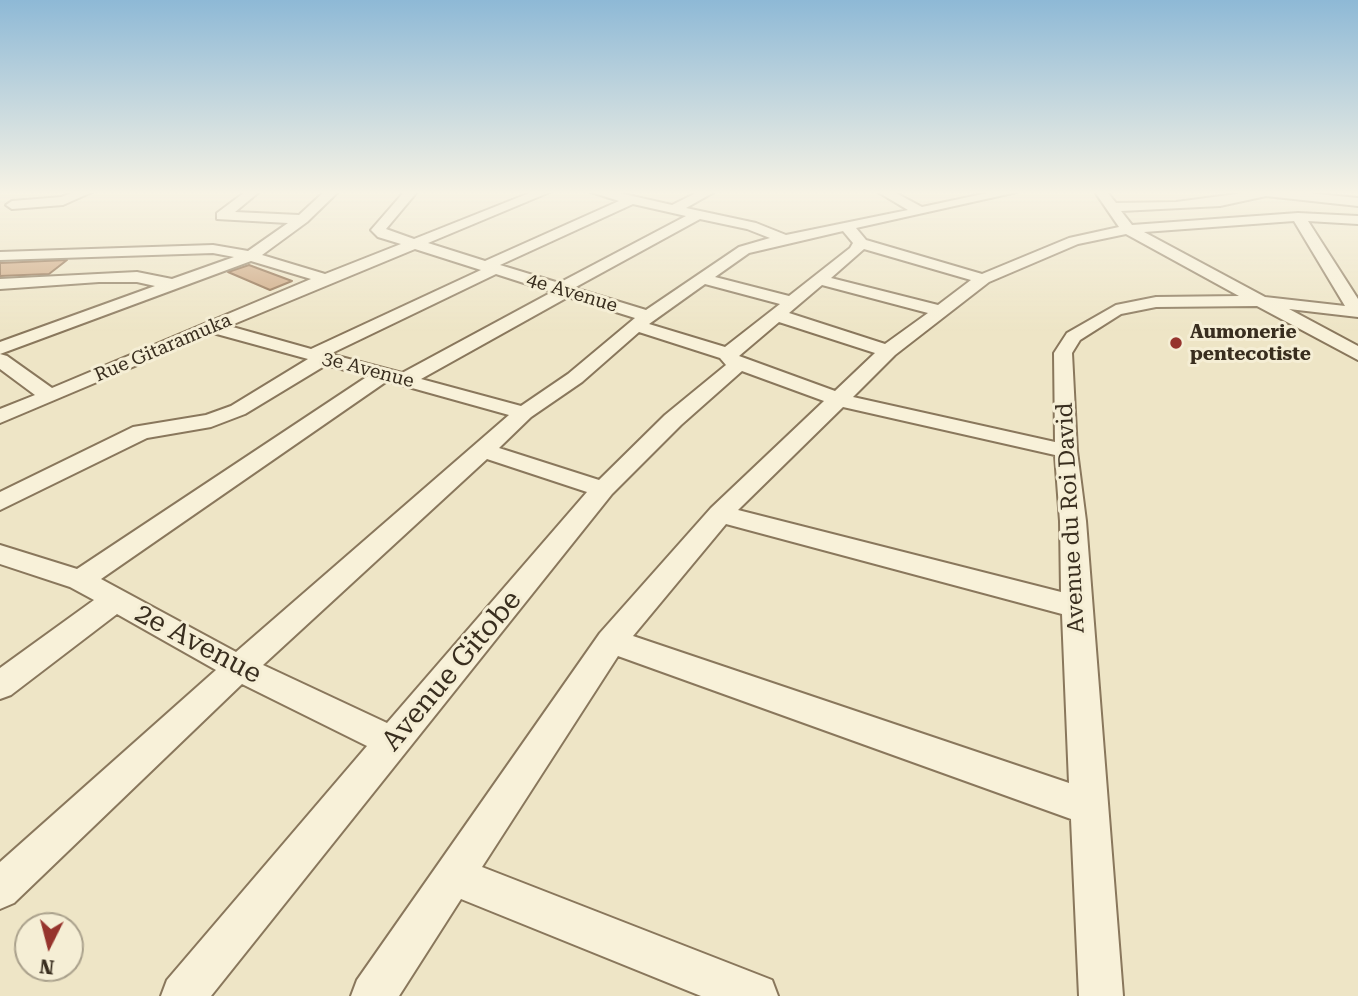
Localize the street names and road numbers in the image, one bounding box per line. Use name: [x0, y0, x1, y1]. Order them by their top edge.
street label: 4e Avenue: [524, 268, 620, 318]
street label: Rue Gitaramuka: [91, 309, 235, 387]
street label: 3e Avenue: [320, 347, 416, 393]
street label: Avenue du Roi David: [1051, 402, 1091, 634]
street label: Avenue Gitobe: [375, 584, 529, 758]
street label: 2e Avenue: [129, 597, 267, 691]

